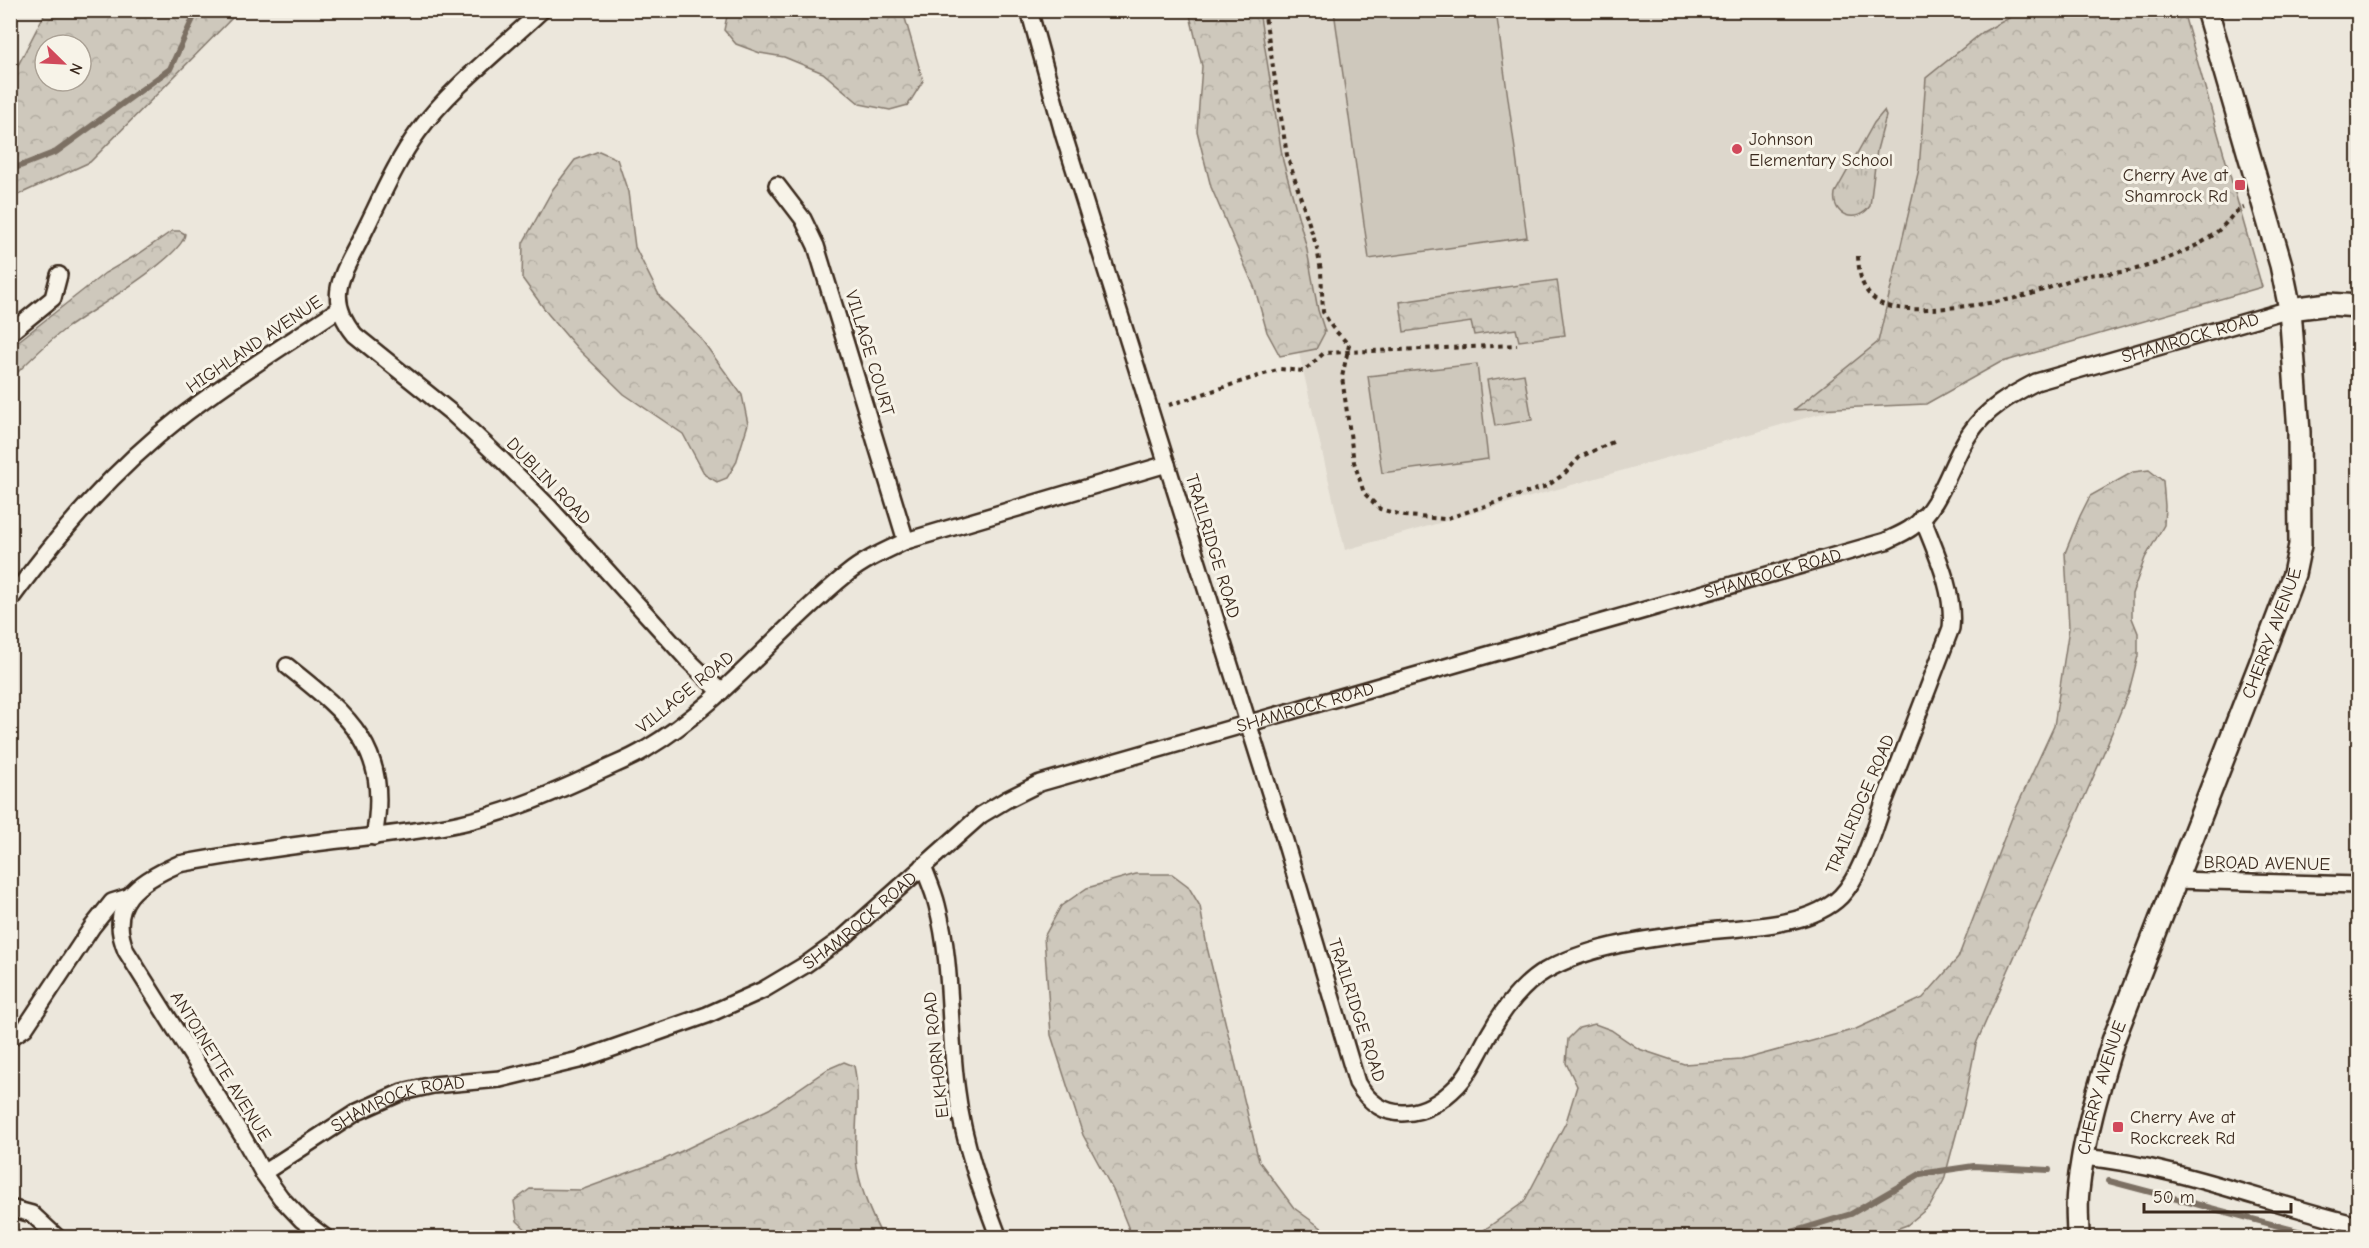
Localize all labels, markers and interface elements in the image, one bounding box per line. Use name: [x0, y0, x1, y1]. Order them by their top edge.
north arrow: [33, 33, 93, 93]
text: N: [65, 60, 86, 77]
place label: Johnson Elementary School: [1749, 129, 1893, 171]
marker: Johnson Elementary School: [1730, 142, 1744, 156]
place label: Cherry Ave at Shamrock Rd: [2123, 165, 2229, 207]
marker: Cherry Ave at Shamrock Rd: [2233, 178, 2247, 192]
street label: VILLAGE COURT: [840, 288, 899, 419]
street label: HIGHLAND AVENUE: [182, 291, 326, 398]
street label: SHAMROCK ROAD: [2119, 308, 2262, 368]
street label: DUBLIN ROAD: [502, 433, 595, 529]
street label: TRAILRIDGE ROAD: [1181, 472, 1244, 621]
street label: SHAMROCK ROAD: [1701, 544, 1844, 604]
street label: CHERRY AVENUE: [2238, 566, 2306, 702]
street label: VILLAGE ROAD: [632, 647, 738, 738]
street label: SHAMROCK ROAD: [1234, 678, 1377, 737]
street label: TRAILRIDGE ROAD: [1822, 731, 1899, 877]
street label: BROAD AVENUE: [2204, 852, 2331, 875]
street label: SHAMROCK ROAD: [799, 867, 921, 974]
street label: TRAILRIDGE ROAD: [1323, 936, 1390, 1085]
street label: ANTOINETTE AVENUE: [166, 987, 275, 1145]
street label: ELKHORN ROAD: [919, 991, 954, 1119]
street label: CHERRY AVENUE: [2073, 1018, 2131, 1157]
street label: SHAMROCK ROAD: [327, 1072, 466, 1137]
place label: Cherry Ave at Rockcreek Rd: [2130, 1107, 2236, 1149]
marker: Cherry Ave at Rockcreek Rd: [2111, 1120, 2125, 1134]
scale bar: [2144, 1176, 2291, 1214]
text: 50 m: [2153, 1187, 2195, 1208]

